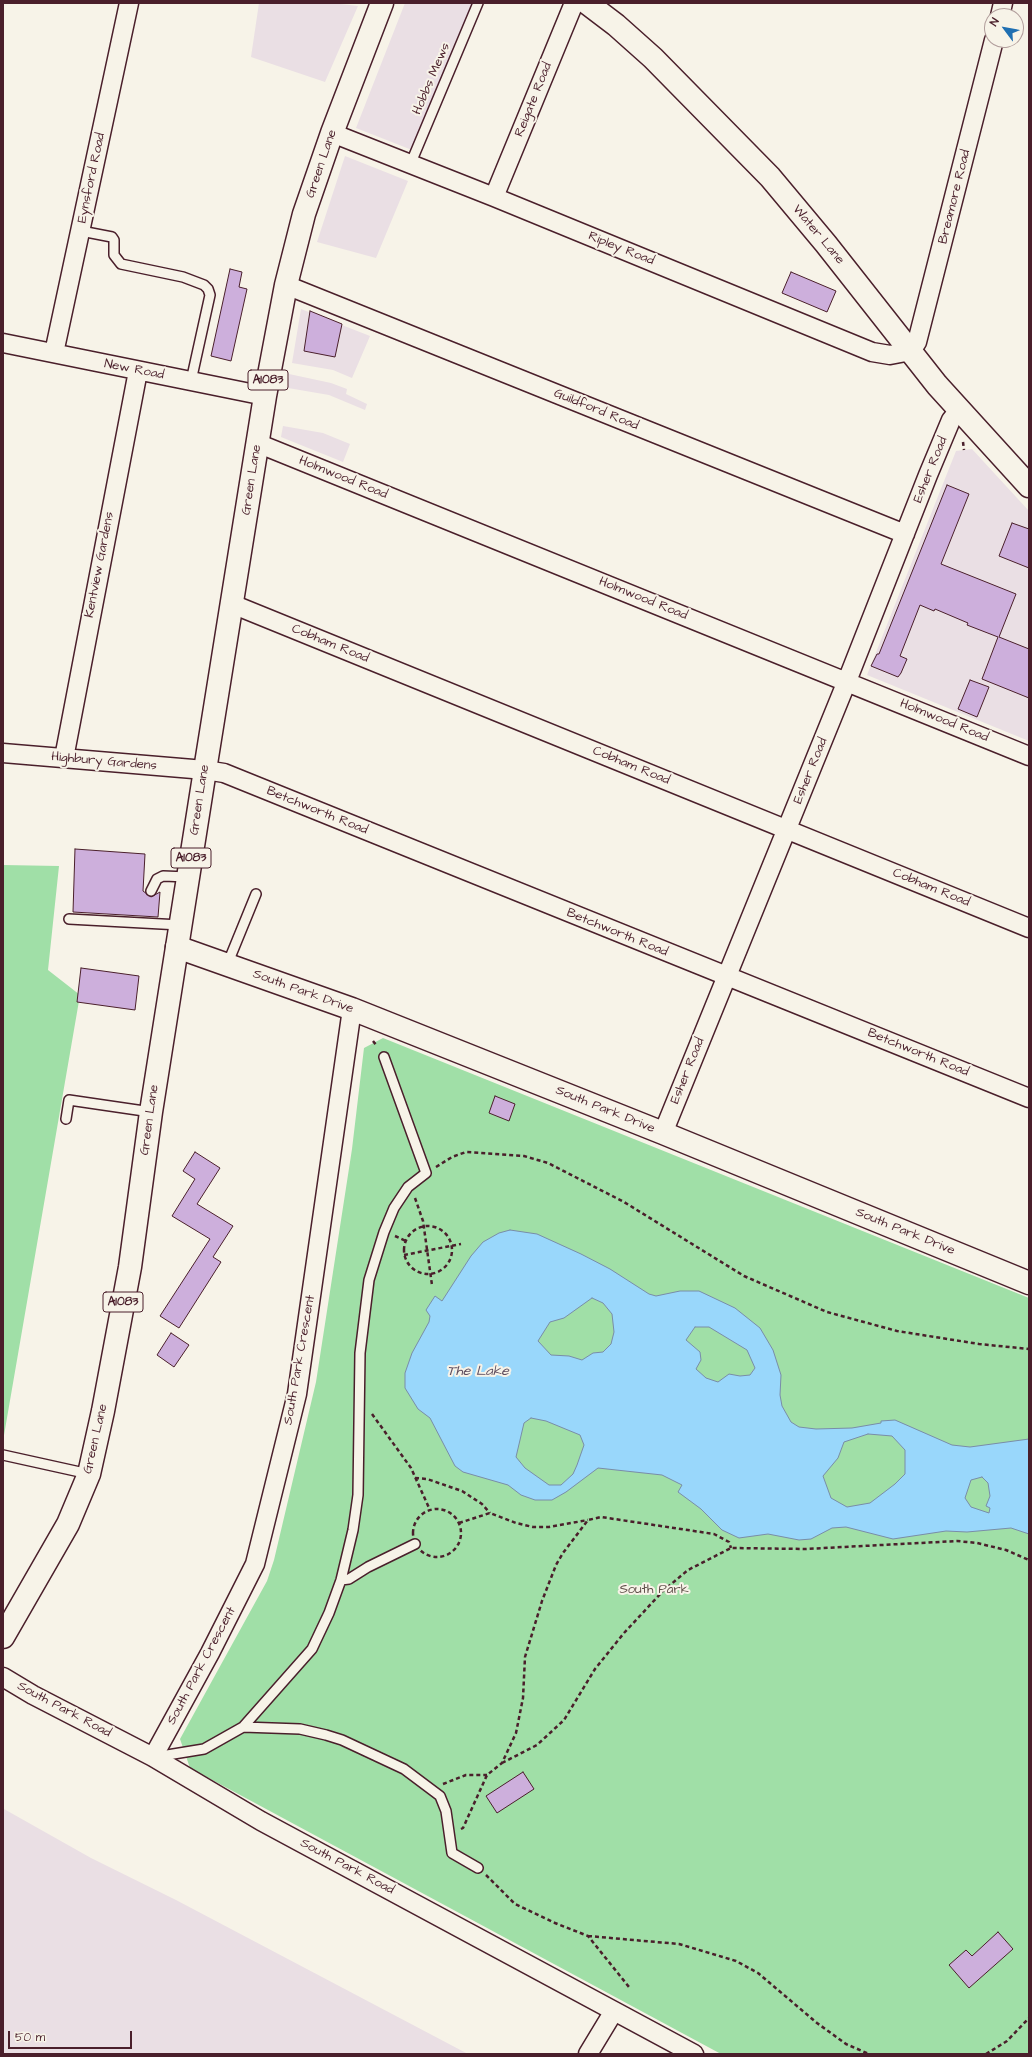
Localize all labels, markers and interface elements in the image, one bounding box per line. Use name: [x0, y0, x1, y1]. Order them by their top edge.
north arrow: [984, 8, 1024, 48]
text: N: [986, 15, 1002, 29]
street label: Hobbs Mews: [410, 41, 454, 117]
street label: Reigate Road: [512, 60, 556, 140]
street label: Green Lane: [303, 128, 341, 200]
street label: Eynsford Road: [75, 131, 109, 225]
street label: Breamore Road: [936, 148, 974, 246]
street label: Water Lane: [789, 202, 847, 268]
street label: Ripley Road: [586, 229, 656, 269]
street label: New Road: [103, 357, 165, 383]
road number: A1083: [248, 370, 288, 390]
street label: Guildford Road: [551, 386, 641, 434]
street label: Esher Road: [911, 435, 951, 505]
street label: Green Lane: [239, 444, 265, 516]
street label: Holmwood Road: [296, 453, 390, 503]
street label: Kentview Gardens: [82, 511, 118, 619]
street label: Holmwood Road: [596, 574, 690, 624]
street label: Cobham Road: [289, 621, 371, 667]
street label: Holmwood Road: [897, 696, 991, 746]
street label: Esher Road: [791, 736, 831, 806]
street label: Cobham Road: [590, 743, 672, 789]
street label: Highbury Gardens: [51, 750, 157, 774]
street label: Green Lane: [187, 764, 213, 836]
street label: Betchworth Road: [264, 784, 370, 838]
road number: A1083: [171, 848, 211, 868]
street label: Cobham Road: [890, 865, 972, 911]
street label: Betchworth Road: [564, 906, 670, 960]
street label: South Park Drive: [251, 967, 355, 1017]
street label: Betchworth Road: [865, 1026, 971, 1080]
street label: Esher Road: [668, 1036, 708, 1106]
street label: South Park Drive: [553, 1083, 657, 1137]
street label: Green Lane: [137, 1084, 163, 1156]
street label: South Park Drive: [853, 1205, 957, 1259]
road number: A1083: [103, 1292, 143, 1312]
street label: South Park Crescent: [281, 1294, 319, 1426]
water label: The Lake: [447, 1364, 509, 1380]
street label: Green Lane: [80, 1403, 112, 1475]
park label: South Park: [619, 1582, 689, 1598]
street label: South Park Crescent: [164, 1604, 240, 1728]
street label: South Park Road: [14, 1679, 114, 1741]
street label: South Park Road: [297, 1836, 397, 1898]
scale bar: [10, 2023, 134, 2049]
text: 50 m: [15, 2029, 45, 2046]

